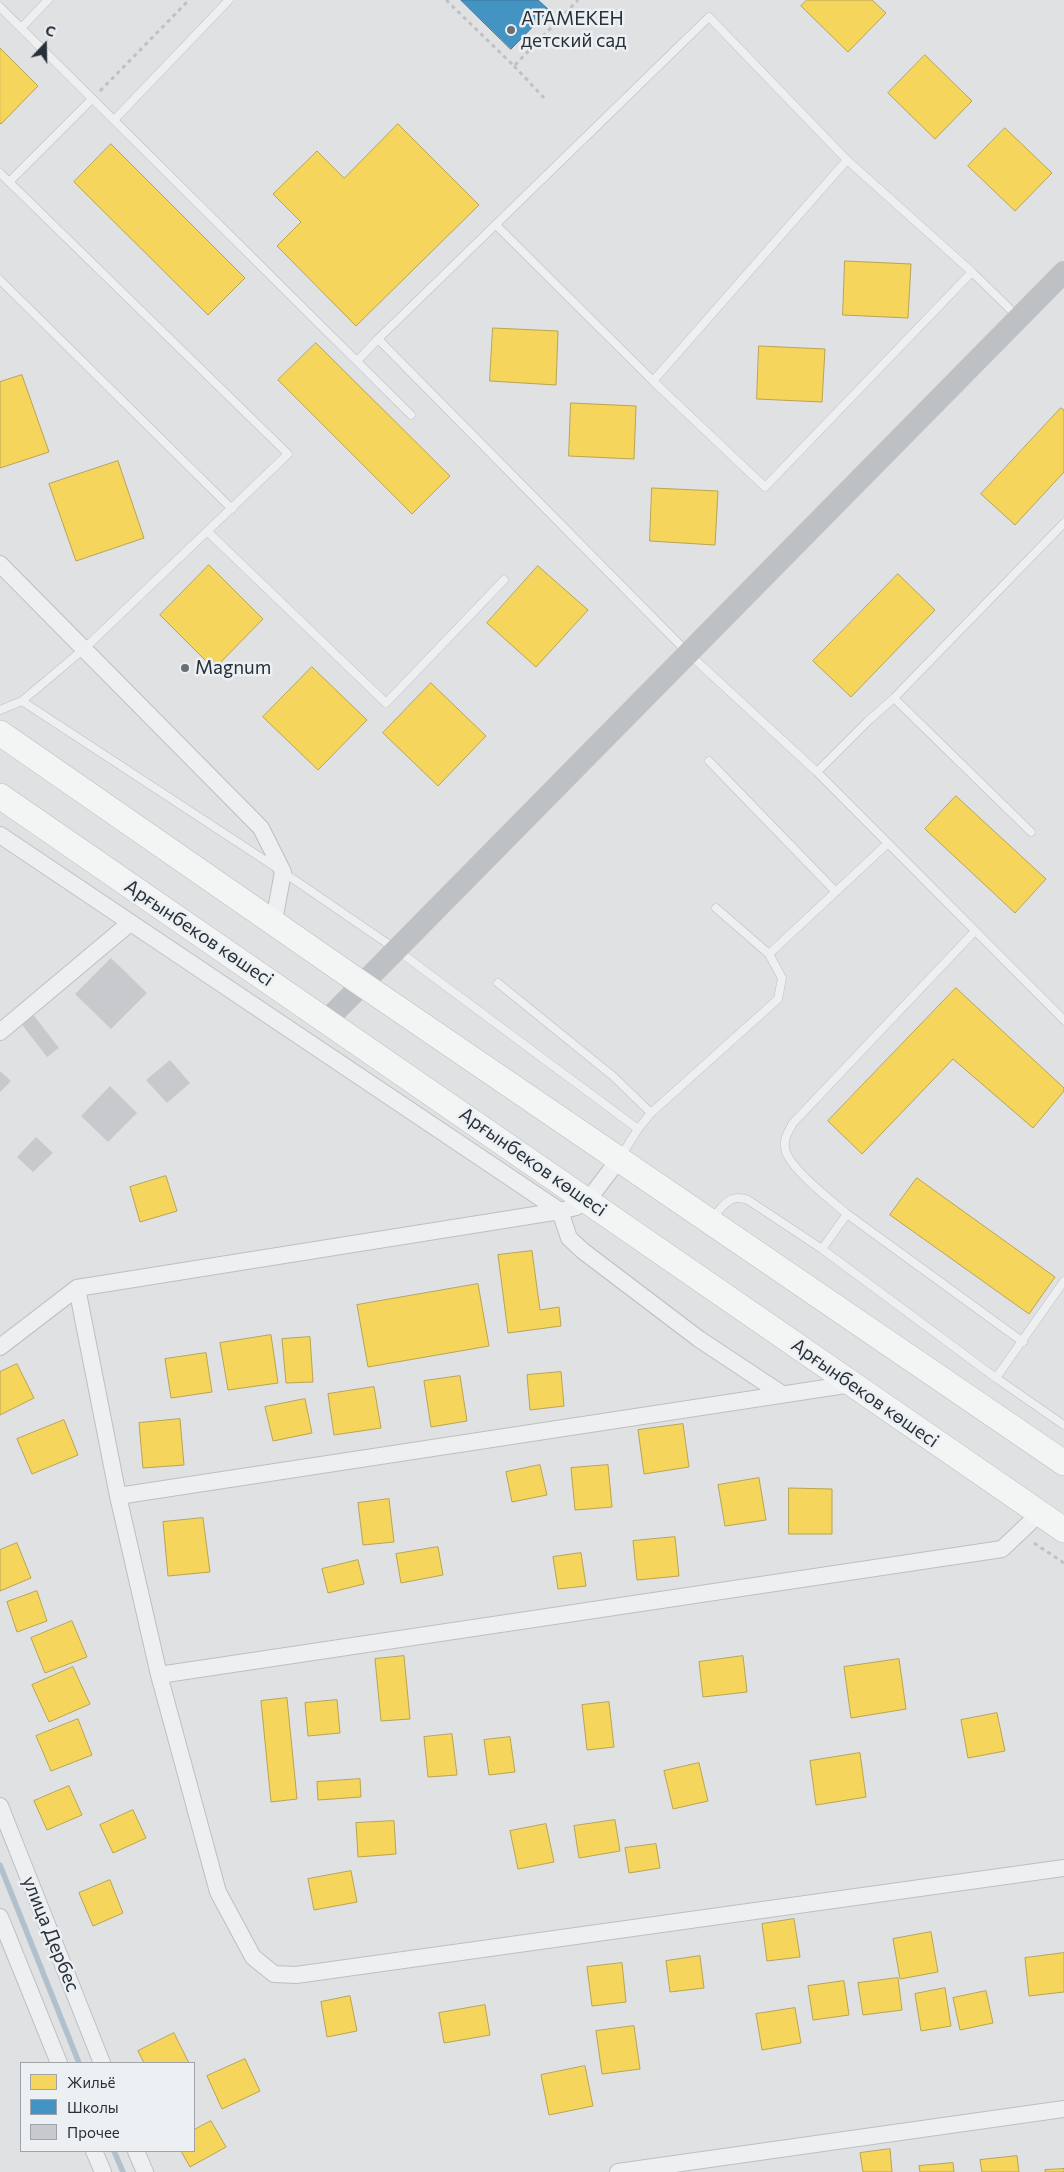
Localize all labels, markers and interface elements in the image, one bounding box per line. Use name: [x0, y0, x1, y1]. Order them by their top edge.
place label: АТАМЕКЕН детский сад: [521, 8, 626, 52]
north arrow: [20, 20, 70, 70]
text: С: [43, 21, 58, 40]
marker: АТАМЕКЕН детский сад: [505, 24, 517, 36]
place label: Magnum: [195, 657, 271, 679]
marker: Magnum: [179, 662, 191, 674]
street label: Арғынбеков көшесі: [120, 875, 278, 991]
street label: Арғынбеков көшесі: [455, 1103, 611, 1221]
street label: Арғынбеков көшесі: [787, 1334, 943, 1452]
street label: улица Дербес: [17, 1873, 85, 1995]
legend: [20, 2062, 195, 2152]
text: Жильё: [67, 2073, 115, 2091]
text: Школы: [67, 2098, 119, 2116]
text: Прочее: [67, 2123, 120, 2141]

